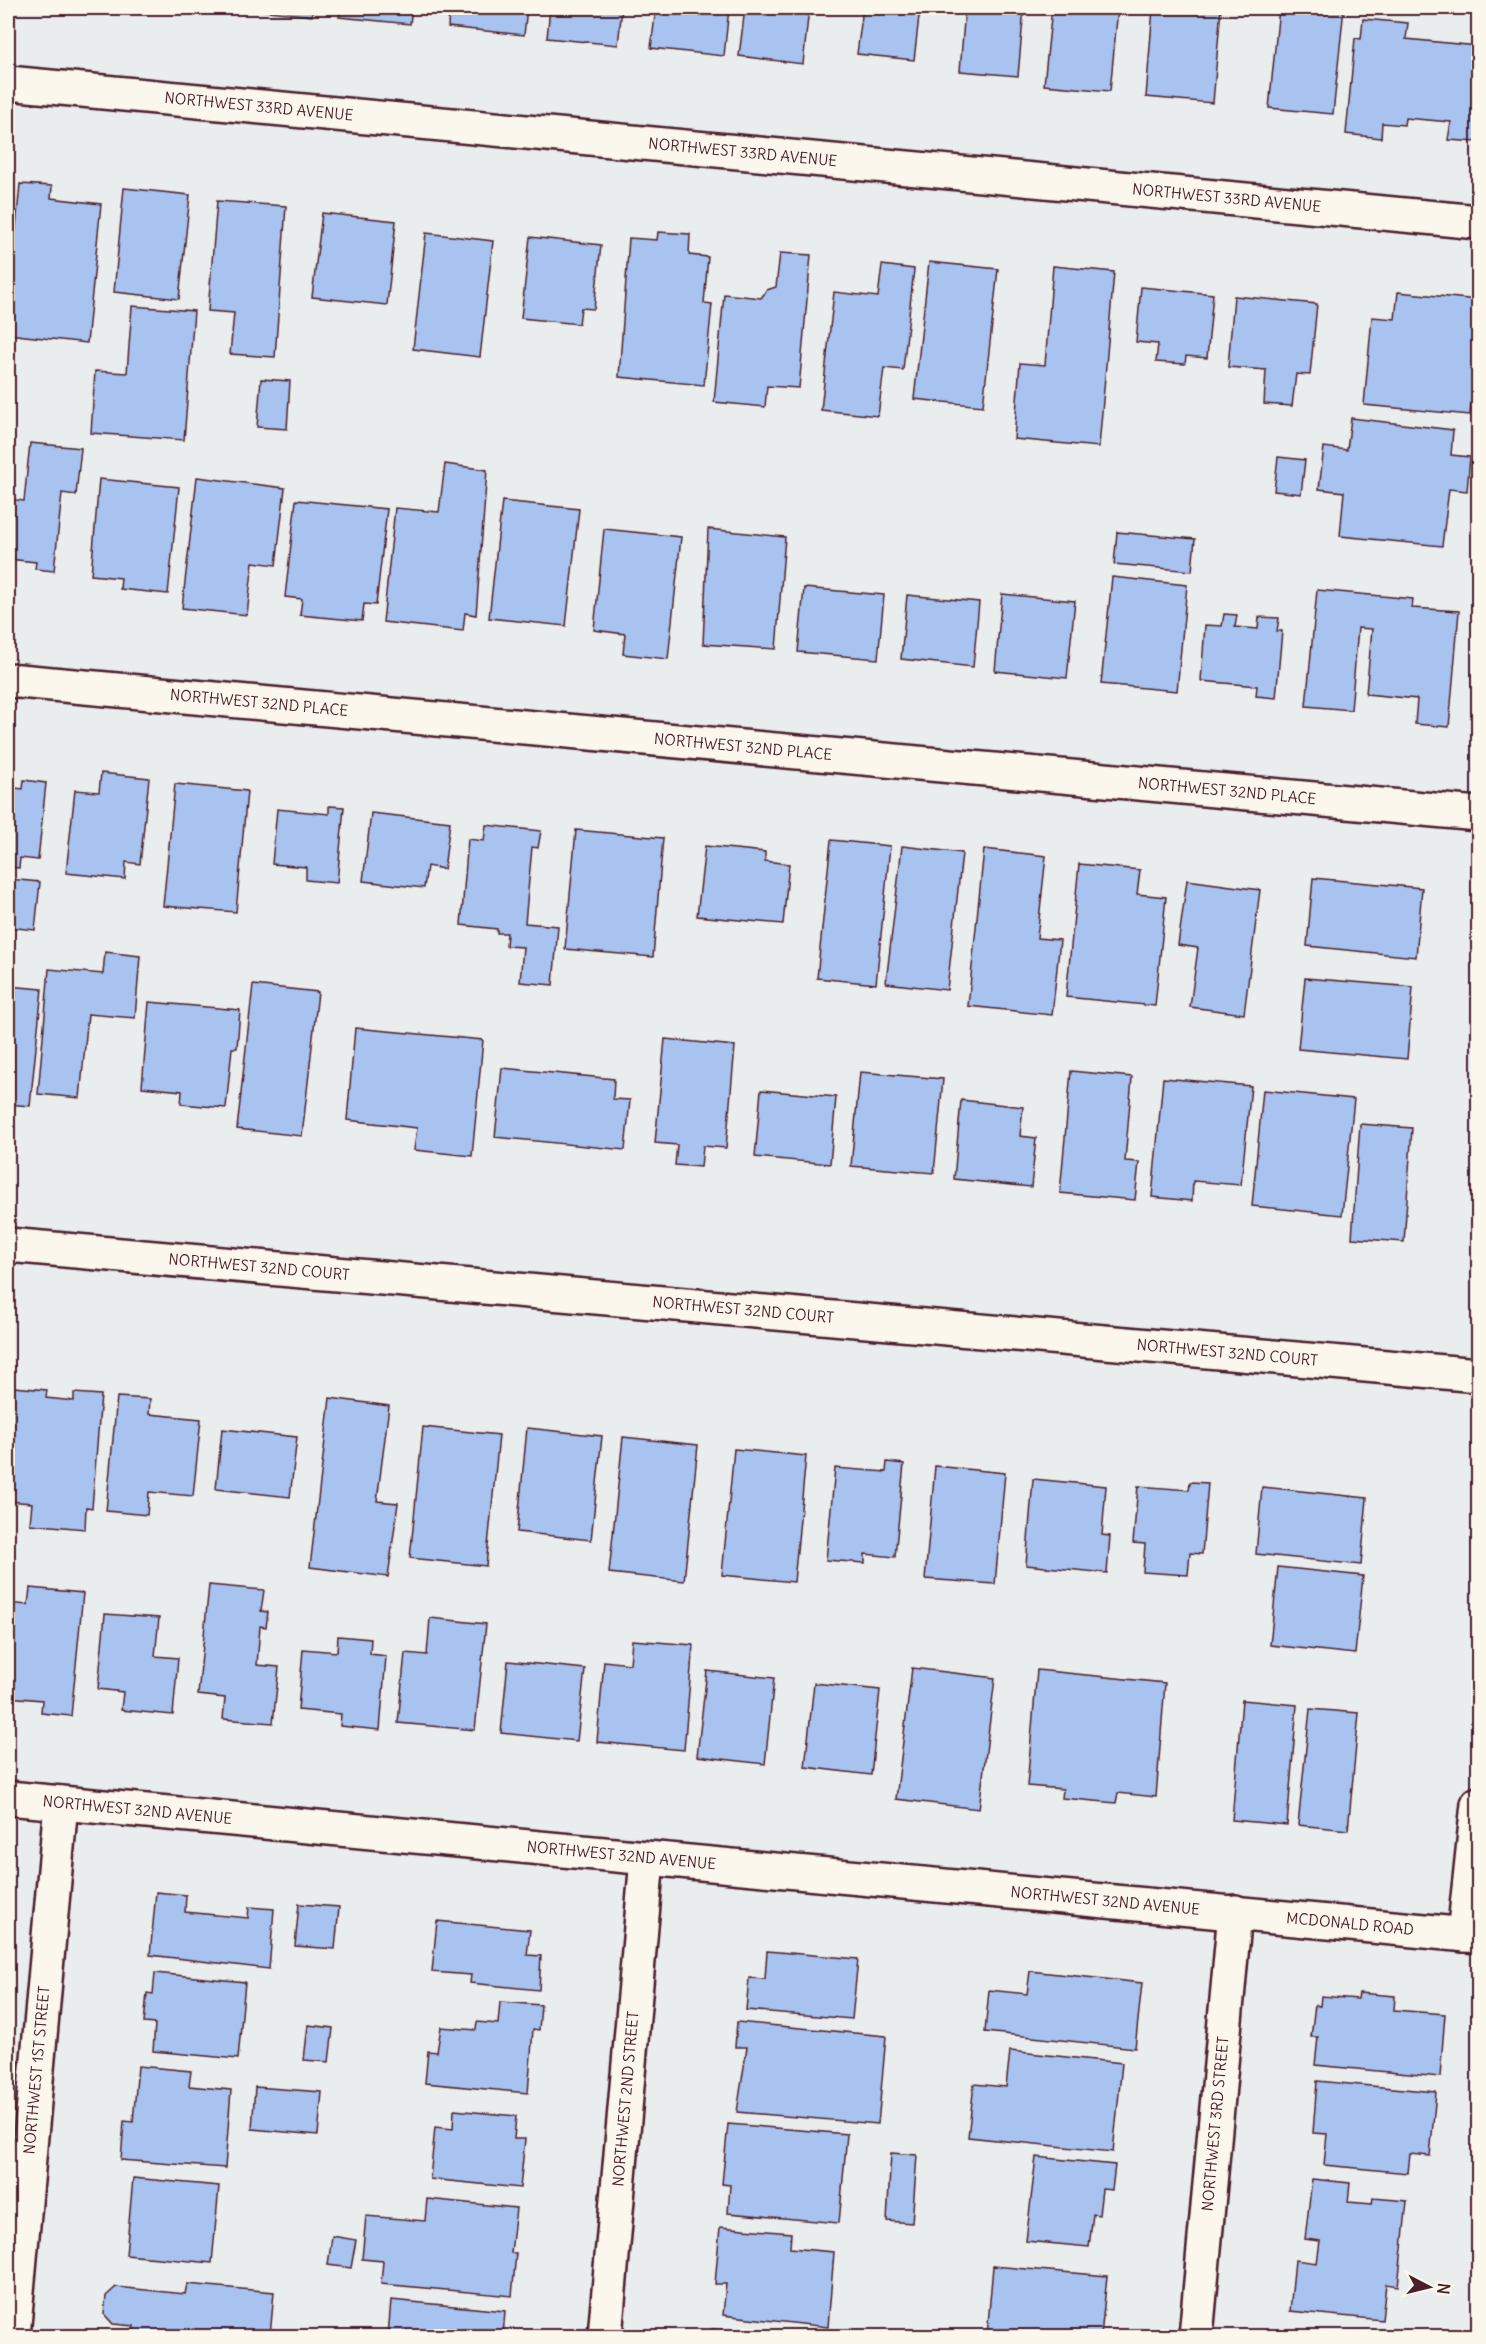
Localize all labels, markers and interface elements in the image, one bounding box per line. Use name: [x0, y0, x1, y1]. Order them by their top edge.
street label: NORTHWEST 33RD AVENUE: [164, 88, 354, 125]
street label: NORTHWEST 33RD AVENUE: [647, 134, 838, 170]
street label: NORTHWEST 33RD AVENUE: [1131, 179, 1322, 216]
street label: NORTHWEST 32ND PLACE: [169, 685, 349, 720]
street label: NORTHWEST 32ND PLACE: [653, 729, 833, 764]
street label: NORTHWEST 32ND PLACE: [1137, 773, 1317, 808]
street label: NORTHWEST 32ND COURT: [168, 1249, 351, 1284]
street label: NORTHWEST 32ND COURT: [652, 1292, 835, 1327]
street label: NORTHWEST 32ND COURT: [1136, 1335, 1319, 1370]
street label: NORTHWEST 32ND AVENUE: [42, 1791, 233, 1828]
street label: NORTHWEST 32ND AVENUE: [526, 1837, 717, 1873]
street label: NORTHWEST 32ND AVENUE: [1010, 1882, 1201, 1919]
street label: MCDONALD ROAD: [1285, 1908, 1415, 1939]
street label: NORTHWEST 1ST STREET: [19, 1985, 54, 2155]
street label: NORTHWEST 2ND STREET: [608, 2010, 643, 2187]
street label: NORTHWEST 3RD STREET: [1198, 2035, 1233, 2212]
north arrow: [1399, 2257, 1459, 2317]
text: N: [1433, 2282, 1454, 2296]

